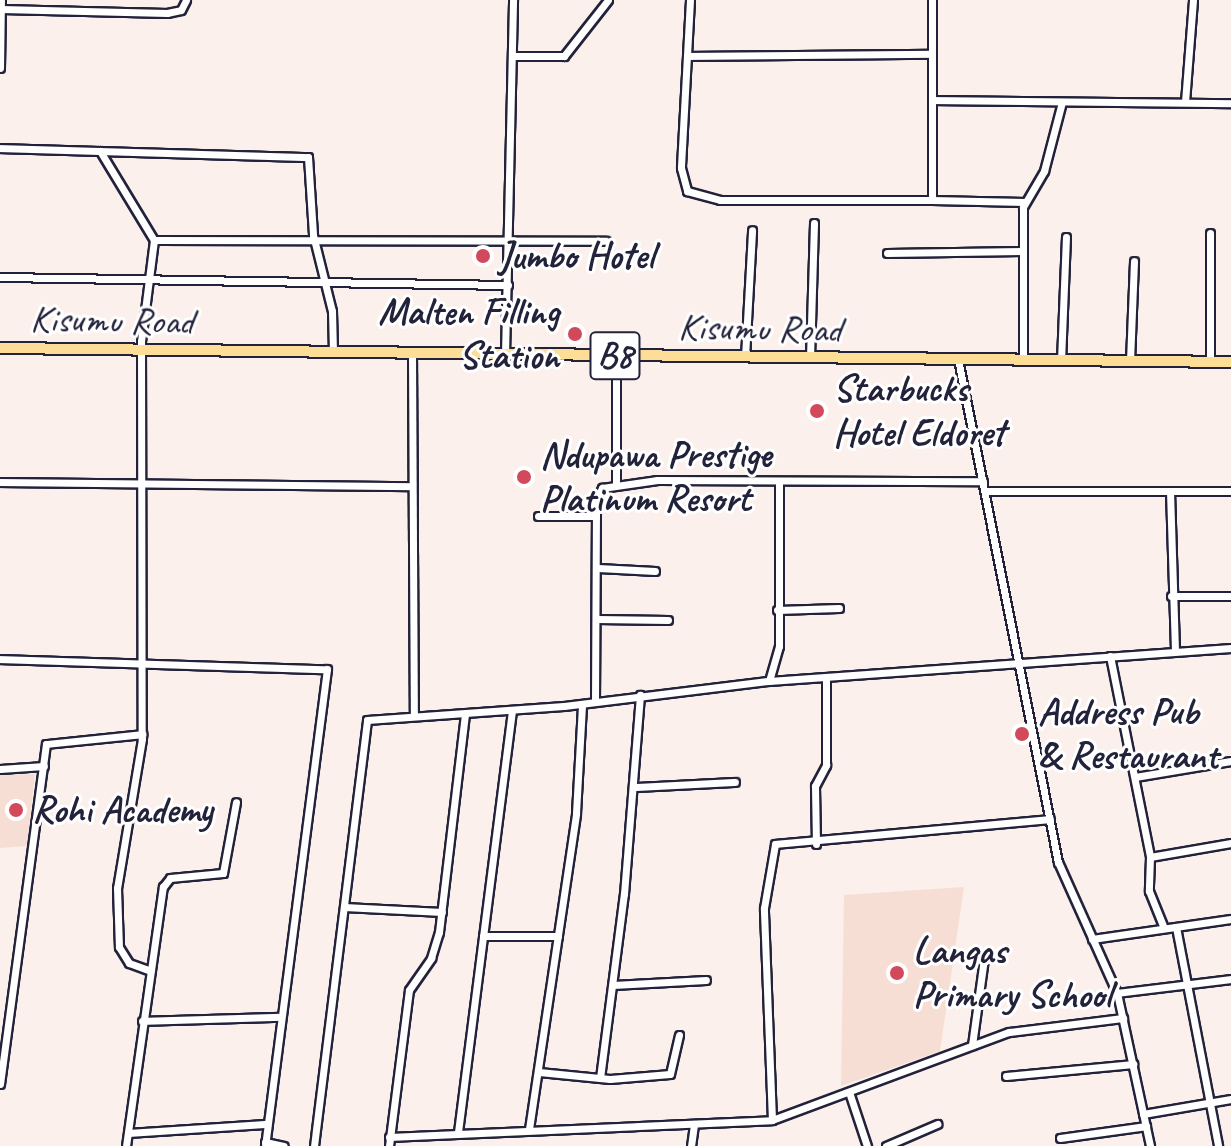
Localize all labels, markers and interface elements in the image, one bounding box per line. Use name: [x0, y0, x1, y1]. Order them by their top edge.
place label: Jumbo Hotel: [499, 233, 653, 279]
marker: Jumbo Hotel: [474, 247, 492, 265]
place label: Malten Filling Station: [378, 289, 559, 378]
street label: Kisumu Road: [30, 296, 194, 344]
street label: Kisumu Road: [678, 304, 842, 352]
road number: B8: [589, 324, 641, 388]
marker: Malten Filling Station: [566, 325, 584, 343]
place label: Starbucks Hotel Eldoret: [833, 366, 1005, 456]
marker: Starbucks Hotel Eldoret: [808, 402, 826, 420]
place label: Ndupawa Prestige Platinum Resort: [540, 432, 771, 522]
marker: Ndupawa Prestige Platinum Resort: [515, 468, 533, 486]
place label: Address Pub & Restaurant: [1038, 689, 1218, 778]
marker: Address Pub & Restaurant: [1013, 725, 1031, 743]
place label: Rohi Academy: [32, 787, 213, 833]
marker: Rohi Academy: [7, 801, 25, 819]
place label: Langas Primary School: [913, 928, 1111, 1018]
marker: Langas Primary School: [888, 964, 906, 982]

